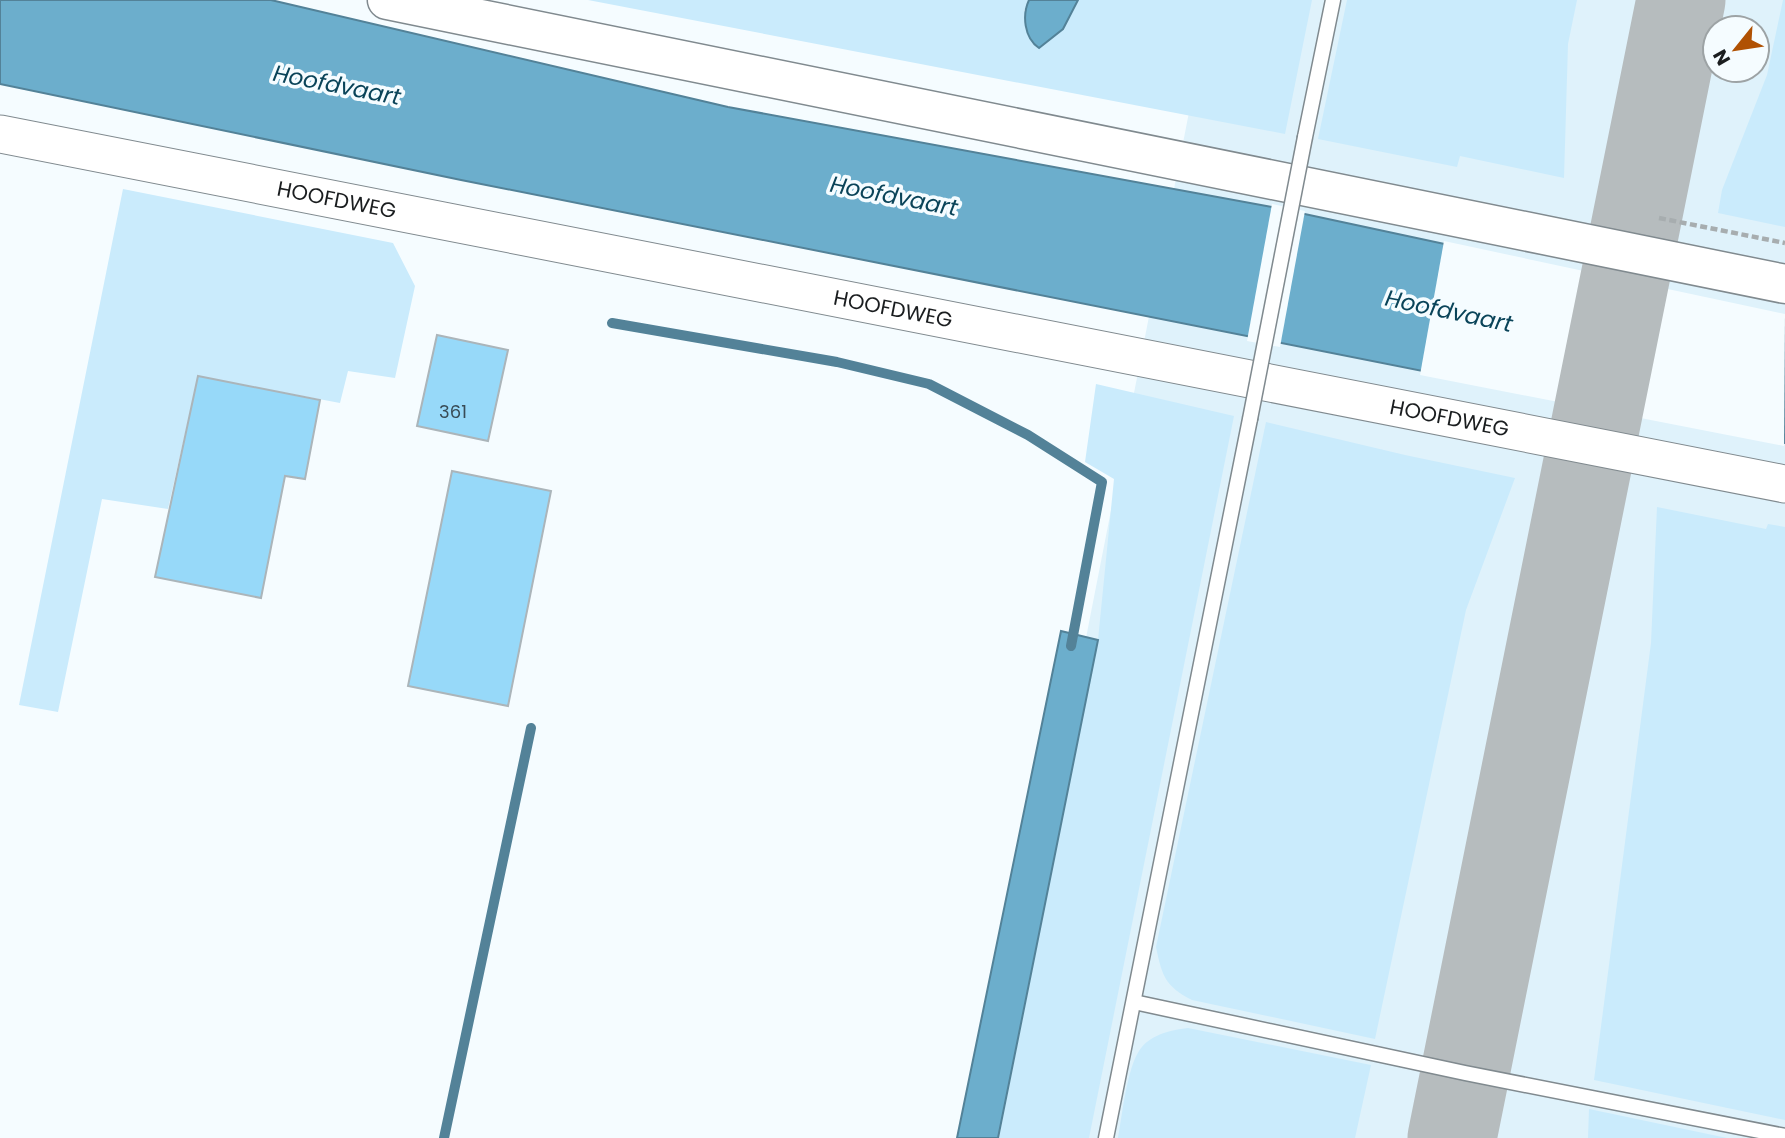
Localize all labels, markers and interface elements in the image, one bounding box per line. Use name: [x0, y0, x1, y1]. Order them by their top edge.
north arrow: [1701, 14, 1771, 84]
text: N: [1706, 44, 1737, 70]
water label: Hoofdvaart: [270, 57, 404, 113]
water label: Hoofdvaart: [827, 168, 961, 224]
street label: HOOFDWEG: [275, 174, 399, 225]
water label: Hoofdvaart: [1382, 282, 1516, 340]
street label: HOOFDWEG: [831, 283, 955, 334]
street label: HOOFDWEG: [1388, 392, 1511, 444]
house number: 361: [439, 399, 467, 424]

